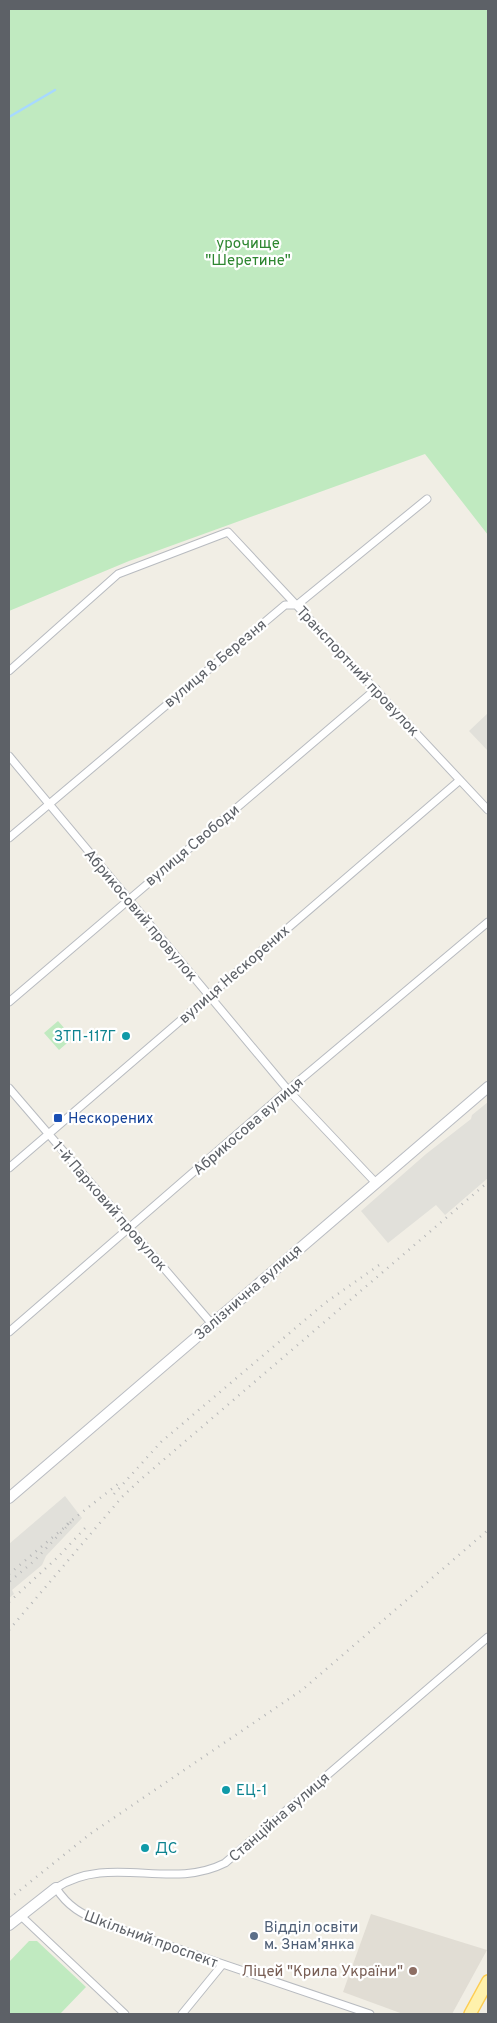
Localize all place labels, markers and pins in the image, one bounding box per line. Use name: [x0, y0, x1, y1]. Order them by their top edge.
place label: ЗТП-117Г: [54, 1028, 116, 1047]
marker: ЗТП-117Г: [120, 1030, 132, 1042]
place label: Нескорених: [68, 1110, 154, 1129]
marker: Нескорених: [52, 1112, 64, 1124]
place label: ЕЦ-1: [236, 1782, 267, 1801]
marker: ЕЦ-1: [220, 1784, 232, 1796]
place label: ДС: [155, 1840, 177, 1859]
marker: ДС: [139, 1842, 151, 1854]
place label: Відділ освіти м. Знам'янка: [264, 1919, 358, 1955]
marker: Відділ освіти м. Знам'янка: [248, 1930, 260, 1942]
place label: Ліцей "Крила України": [242, 1963, 403, 1982]
marker: Ліцей "Крила України": [407, 1965, 419, 1977]

